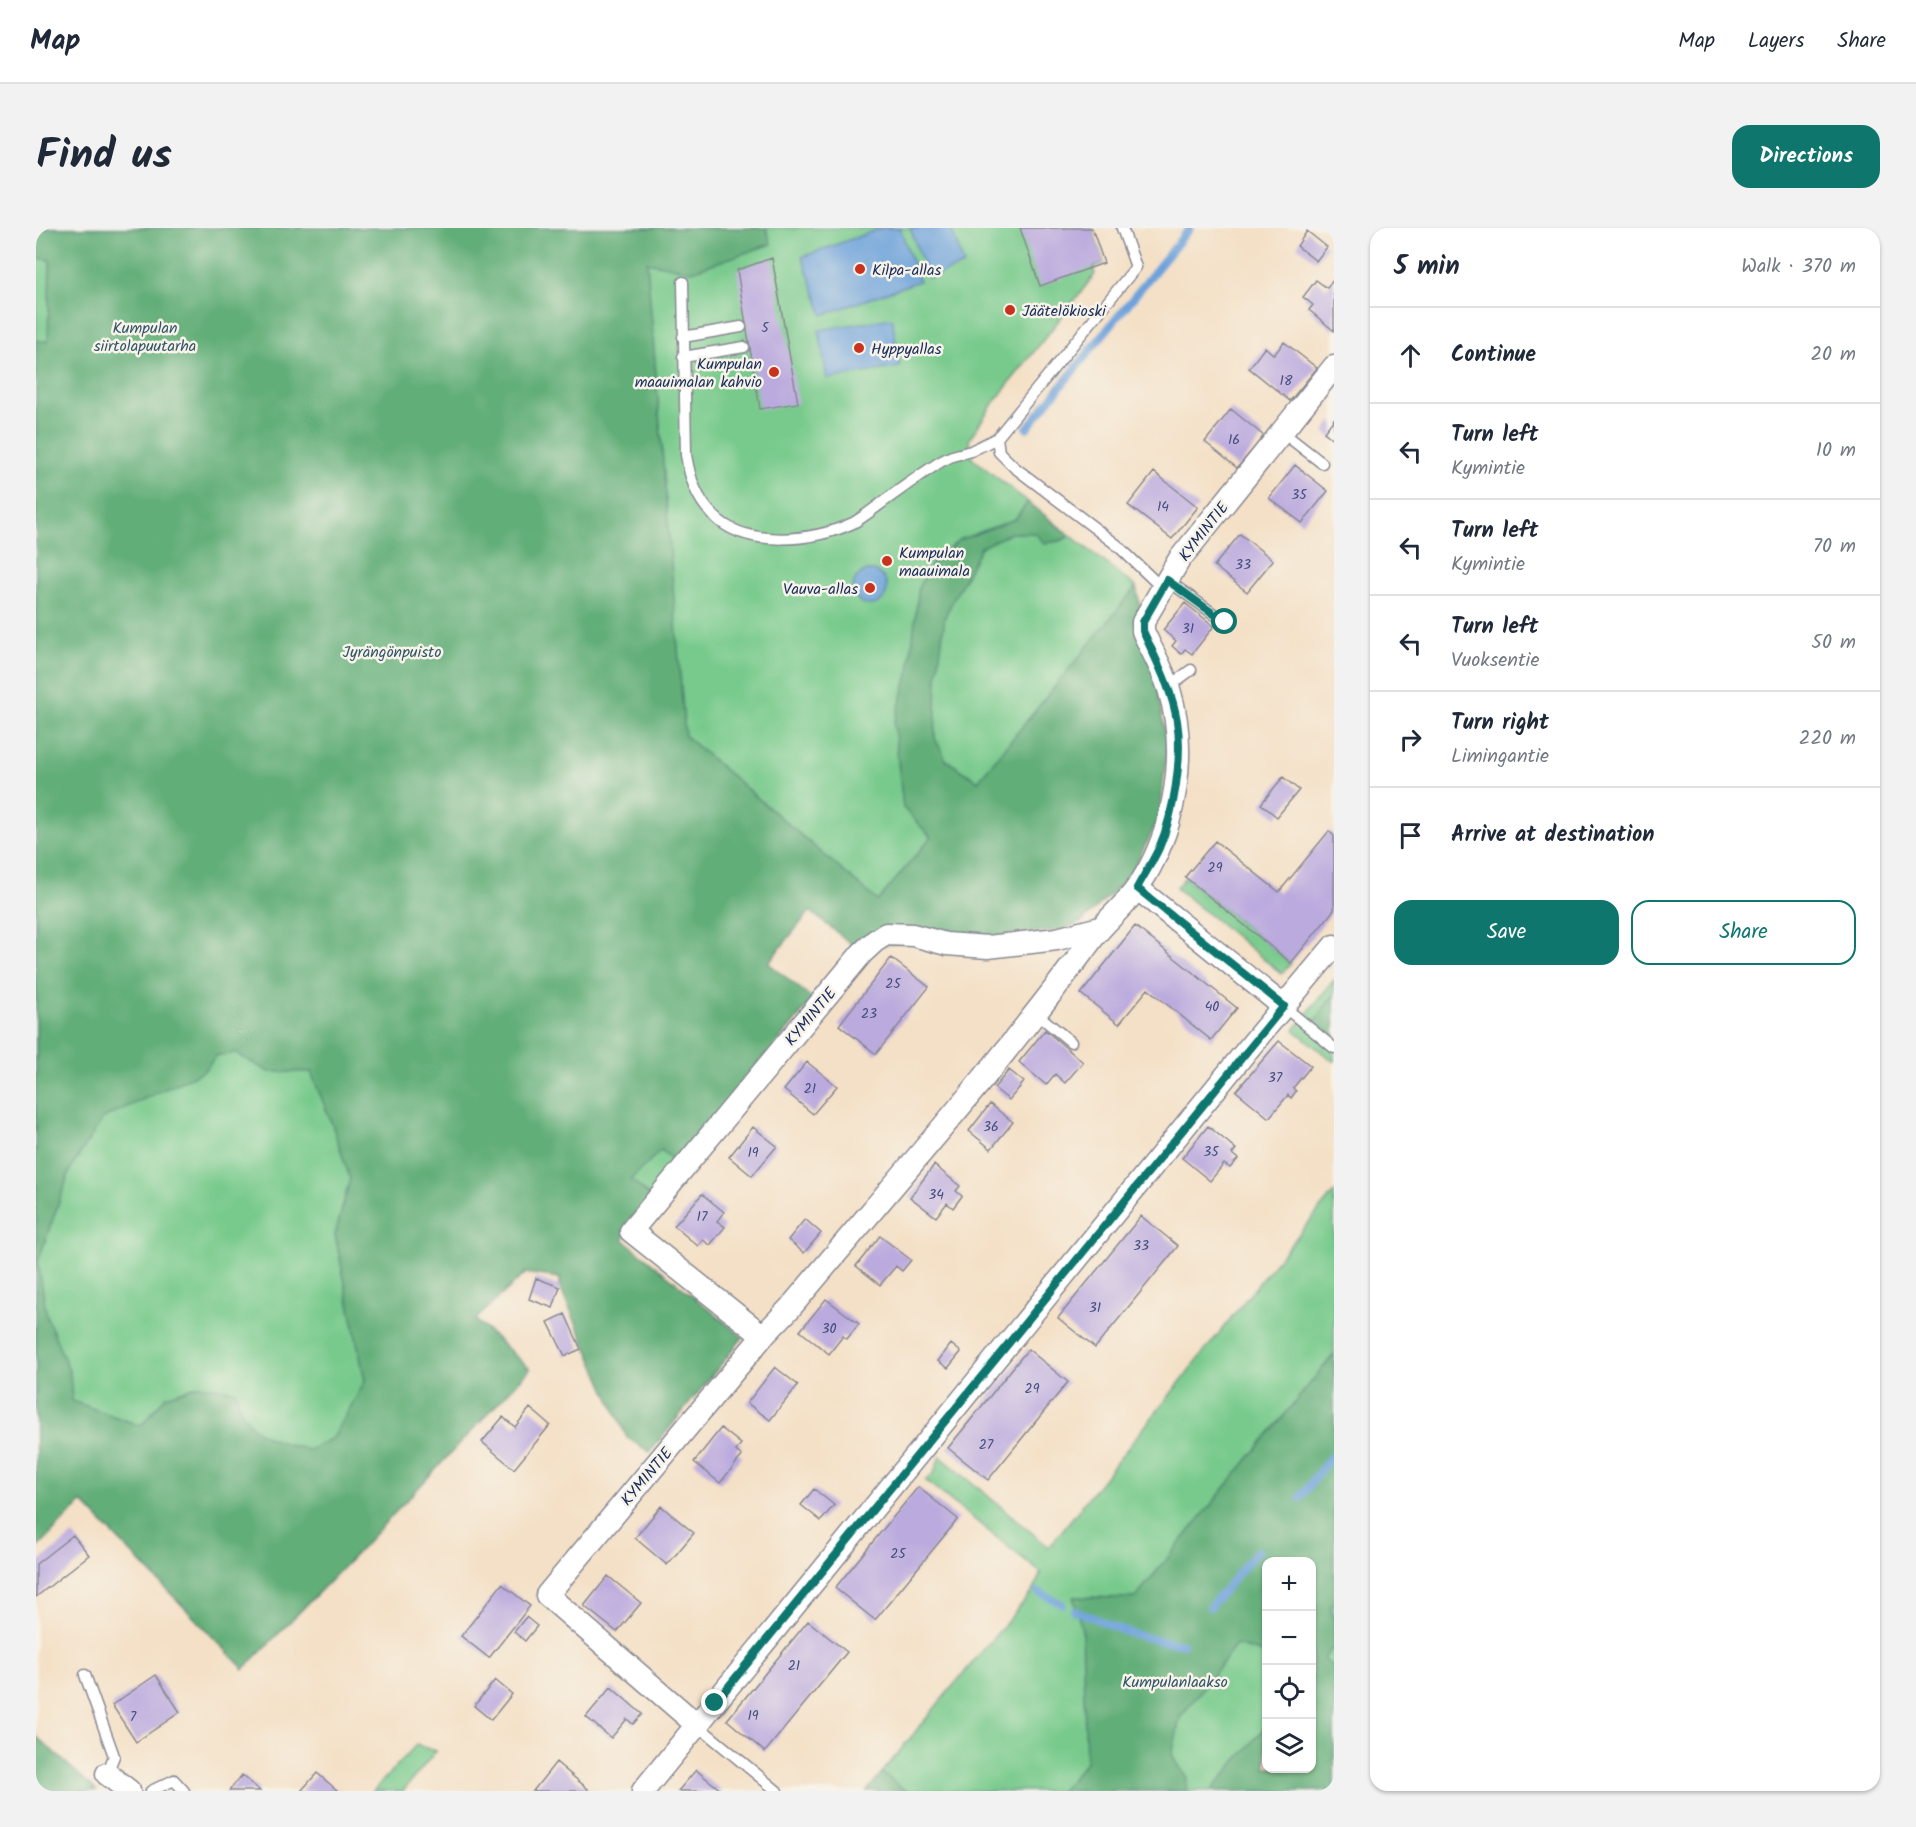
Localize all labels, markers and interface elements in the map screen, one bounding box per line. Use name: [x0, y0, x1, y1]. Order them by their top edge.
text: Map: [30, 19, 81, 64]
text: Map: [1678, 25, 1715, 58]
text: Layers: [1748, 25, 1804, 58]
text: Share: [1837, 25, 1886, 58]
text: Find us: [36, 123, 172, 190]
button: Directions: [1732, 125, 1880, 188]
text: 5 min: [1394, 246, 1460, 288]
text: Walk · 370 m: [1741, 251, 1856, 283]
place label: Kilpa-allas: [872, 258, 942, 283]
marker: Kilpa-allas: [853, 262, 867, 276]
place label: Jäätelökioski: [1022, 299, 1107, 324]
marker: Jäätelökioski: [1003, 303, 1017, 317]
park label: Kumpulan siirtolapuutarha: [94, 316, 196, 359]
house number: 5: [761, 317, 770, 339]
place label: Hyppyallas: [871, 337, 942, 362]
text: Continue: [1451, 338, 1536, 373]
icon: ahead: [1394, 339, 1427, 372]
text: 20 m: [1810, 339, 1856, 371]
marker: Hyppyallas: [852, 341, 866, 355]
place label: Kumpulan maauimalan kahvio: [635, 352, 762, 395]
marker: Kumpulan maauimalan kahvio: [767, 365, 781, 379]
house number: 18: [1280, 370, 1293, 392]
text: Turn left: [1451, 418, 1538, 453]
house number: 16: [1228, 429, 1240, 451]
icon: left: [1394, 435, 1427, 468]
text: 10 m: [1816, 435, 1856, 467]
text: Kymintie: [1451, 453, 1525, 485]
house number: 35: [1291, 484, 1308, 506]
house number: 14: [1157, 496, 1169, 518]
street label: KYMINTIE: [1173, 496, 1236, 567]
text: Turn left: [1451, 514, 1538, 549]
icon: left: [1394, 531, 1427, 564]
text: 70 m: [1813, 531, 1856, 563]
place label: Kumpulan maauimala: [899, 541, 970, 584]
text: Kymintie: [1451, 549, 1525, 581]
marker: Kumpulan maauimala: [880, 554, 894, 568]
house number: 33: [1235, 554, 1251, 576]
place label: Vauva-allas: [783, 577, 858, 602]
marker: Vauva-allas: [863, 581, 877, 595]
route start: [1211, 608, 1237, 634]
text: Turn left: [1451, 610, 1538, 645]
house number: 31: [1182, 618, 1194, 640]
icon: left: [1394, 627, 1427, 660]
text: 50 m: [1811, 627, 1856, 659]
park label: Jyrängönpuisto: [342, 640, 442, 665]
text: Vuoksentie: [1451, 645, 1539, 677]
text: Turn right: [1451, 706, 1549, 741]
icon: right: [1394, 723, 1427, 756]
text: 220 m: [1799, 723, 1856, 755]
text: Limingantie: [1451, 741, 1549, 773]
text: Arrive at destination: [1451, 818, 1654, 853]
icon: arrive: [1394, 819, 1427, 852]
house number: 29: [1208, 857, 1223, 879]
button: Save: [1394, 900, 1619, 965]
button: Share: [1631, 900, 1856, 965]
house number: 25: [885, 973, 902, 995]
street label: KYMINTIE: [779, 982, 844, 1052]
house number: 40: [1205, 996, 1219, 1018]
house number: 23: [861, 1003, 877, 1025]
house number: 37: [1268, 1067, 1283, 1089]
house number: 21: [804, 1078, 816, 1100]
house number: 36: [983, 1116, 999, 1138]
house number: 35: [1203, 1141, 1220, 1163]
house number: 19: [747, 1142, 759, 1164]
house number: 34: [928, 1184, 944, 1206]
house number: 17: [697, 1206, 708, 1228]
house number: 33: [1133, 1235, 1149, 1257]
house number: 31: [1089, 1297, 1101, 1319]
house number: 30: [822, 1318, 837, 1340]
house number: 29: [1025, 1378, 1040, 1400]
house number: 27: [979, 1434, 994, 1456]
street label: KYMINTIE: [615, 1442, 680, 1512]
house number: 25: [890, 1543, 907, 1565]
map controls: [1262, 1557, 1316, 1773]
button: +: [1262, 1557, 1316, 1611]
button: −: [1262, 1611, 1316, 1665]
house number: 21: [788, 1655, 800, 1677]
button: locate: [1262, 1665, 1316, 1719]
park label: Kumpulanlaakso: [1122, 1670, 1228, 1695]
route end: [701, 1689, 727, 1715]
house number: 19: [747, 1705, 759, 1727]
house number: 7: [130, 1706, 137, 1728]
button: layers: [1262, 1719, 1316, 1773]

